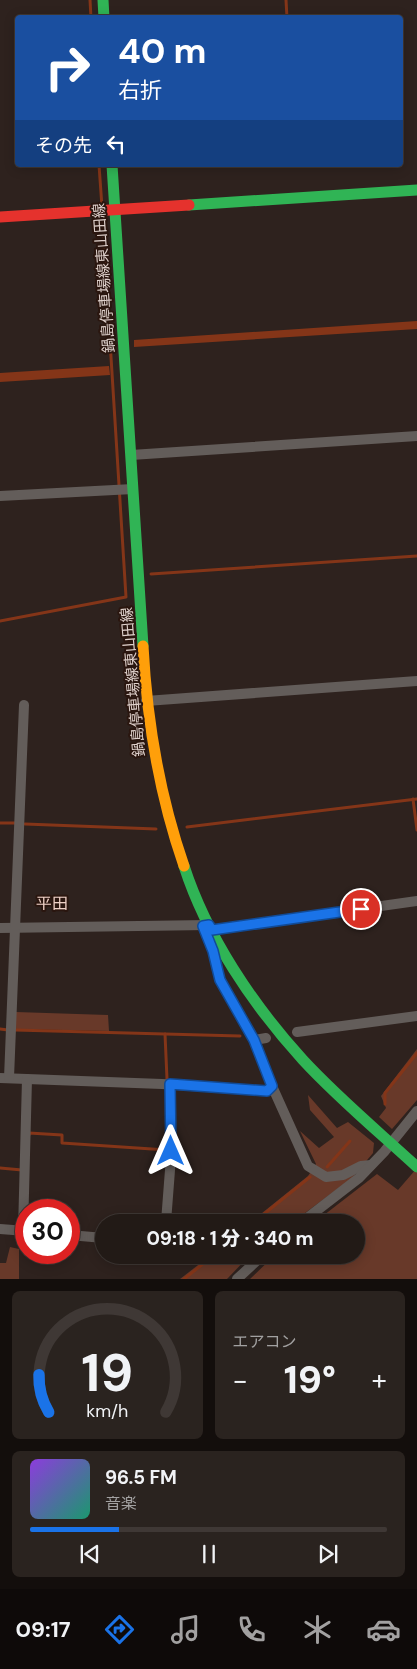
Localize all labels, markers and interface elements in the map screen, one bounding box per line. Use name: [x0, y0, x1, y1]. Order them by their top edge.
text: 40 m: [118, 28, 207, 74]
icon: right: [35, 35, 100, 100]
text: 右折: [118, 76, 162, 105]
icon: left: [102, 130, 130, 158]
text: その先: [35, 133, 92, 158]
street label: 鍋島停車場線東山田線: [89, 202, 119, 354]
street label: 鍋島停車場線東山田線: [117, 606, 149, 758]
pin: [340, 888, 382, 930]
district label: 平田: [36, 893, 68, 914]
icon: arrive: [347, 895, 375, 923]
position arrow: [144, 1124, 196, 1176]
speed limit sign: 30: [15, 1199, 80, 1264]
text: 09:18 · 1 分 · 340 m: [146, 1226, 314, 1251]
text: エアコン: [233, 1331, 297, 1352]
text: 19: [81, 1339, 133, 1407]
text: 19°: [284, 1355, 336, 1405]
text: −: [233, 1362, 248, 1399]
text: +: [372, 1362, 387, 1399]
text: km/h: [86, 1399, 128, 1423]
text: 96.5 FM: [105, 1465, 177, 1490]
text: 音楽: [105, 1493, 137, 1514]
icon: previous: [76, 1540, 104, 1568]
icon: pause: [195, 1540, 223, 1568]
icon: next: [314, 1540, 342, 1568]
icon: directions: [102, 1612, 137, 1647]
icon: music: [168, 1612, 203, 1647]
icon: phone: [234, 1612, 269, 1647]
icon: climate: [300, 1612, 335, 1647]
icon: car: [366, 1612, 401, 1647]
text: 09:17: [16, 1615, 70, 1644]

